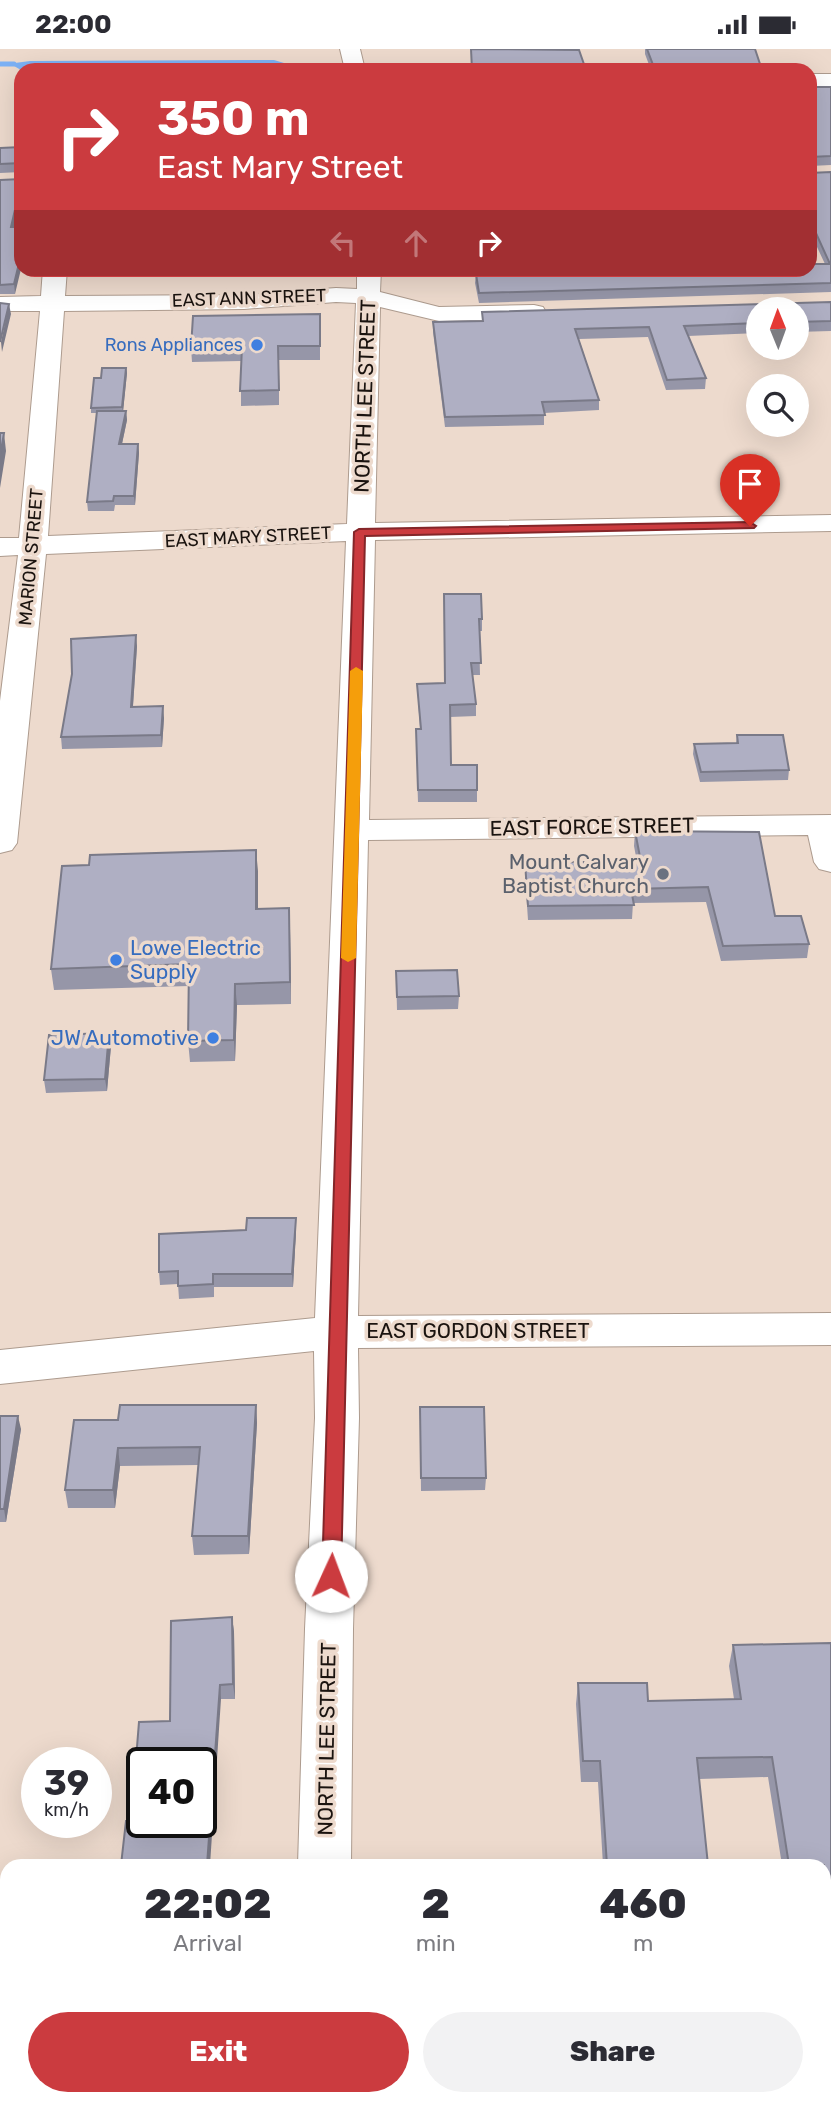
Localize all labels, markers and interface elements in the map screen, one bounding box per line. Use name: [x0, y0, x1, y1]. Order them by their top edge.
text: 22:00: [35, 9, 112, 40]
text: 350 m: [157, 89, 310, 147]
icon: right: [42, 91, 133, 182]
text: East Mary Street: [157, 148, 403, 186]
icon: left: [324, 224, 362, 262]
icon: ahead: [397, 224, 435, 262]
icon: right: [470, 224, 508, 262]
street label: EAST ANN STREET: [171, 284, 327, 312]
north arrow: [746, 297, 808, 361]
map controls: [746, 297, 809, 437]
street label: NORTH LEE STREET: [349, 299, 380, 493]
place label: Rons Appliances: [105, 334, 243, 356]
marker: Rons Appliances: [249, 337, 265, 353]
button: search: [746, 374, 809, 437]
pin: [720, 454, 780, 526]
icon: arrive: [731, 465, 769, 503]
street label: MARION STREET: [14, 487, 48, 627]
street label: EAST MARY STREET: [164, 522, 332, 552]
street label: EAST FORCE STREET: [489, 812, 695, 841]
place label: Mount Calvary Baptist Church: [502, 849, 649, 898]
marker: Mount Calvary Baptist Church: [655, 866, 671, 882]
place label: Lowe Electric Supply: [130, 935, 261, 984]
marker: Lowe Electric Supply: [108, 952, 124, 968]
place label: JW Automotive: [51, 1025, 199, 1050]
marker: JW Automotive: [205, 1030, 221, 1046]
street label: EAST GORDON STREET: [366, 1318, 590, 1343]
position arrow: [294, 1539, 368, 1613]
street label: NORTH LEE STREET: [312, 1642, 341, 1836]
speed limit sign: 40: [126, 1747, 217, 1838]
text: 39: [44, 1762, 89, 1804]
text: km/h: [44, 1799, 89, 1821]
text: 22:02: [144, 1879, 272, 1929]
text: 2: [421, 1879, 450, 1929]
text: 460: [600, 1879, 687, 1929]
text: Arrival: [173, 1929, 242, 1957]
text: min: [416, 1929, 456, 1957]
text: m: [633, 1929, 654, 1957]
button: Exit: [28, 2012, 409, 2092]
button: Share: [423, 2012, 803, 2092]

